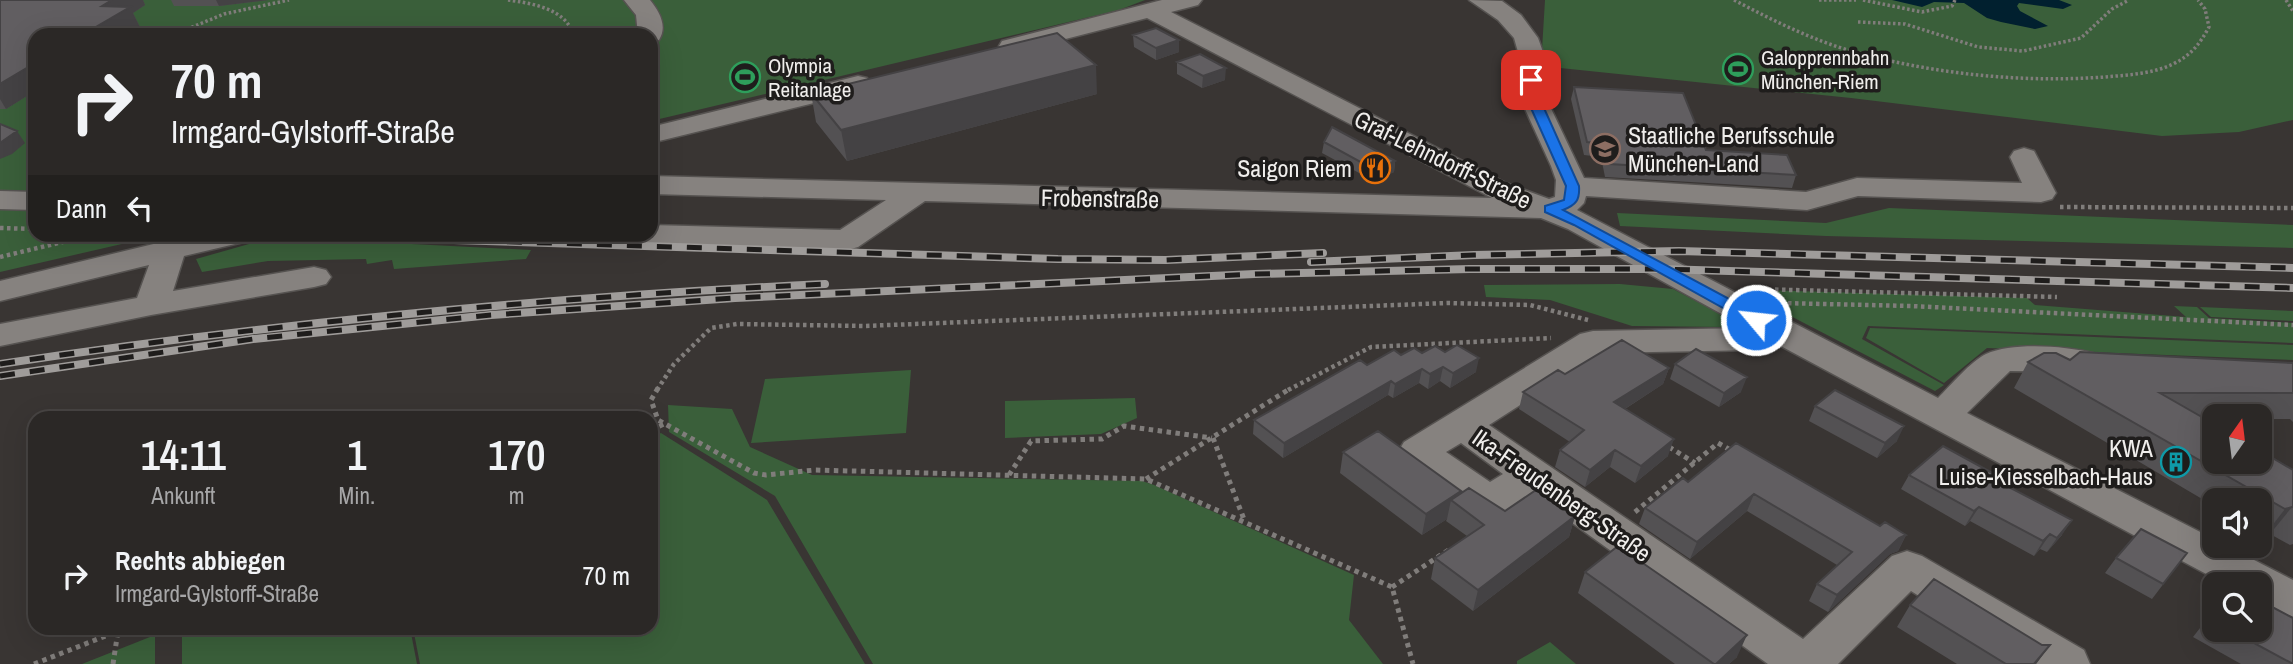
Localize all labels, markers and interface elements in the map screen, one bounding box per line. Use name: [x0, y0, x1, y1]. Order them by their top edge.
place label: Galopprennbahn München-Riem: [1761, 43, 1889, 96]
text: 70 m: [171, 47, 263, 113]
pin: [1501, 50, 1561, 110]
place label: Olympia Reitanlage: [768, 51, 851, 104]
sports icon: Galopprennbahn München-Riem: [1721, 52, 1755, 86]
icon: right: [56, 56, 147, 147]
sports icon: Olympia Reitanlage: [728, 60, 762, 94]
icon: arrive: [1512, 61, 1550, 99]
street label: Graf-Lehndorff-Straße: [1349, 102, 1537, 216]
text: Irmgard-Gylstorff-Straße: [171, 110, 455, 153]
place label: Staatliche Berufsschule München-Land: [1628, 119, 1835, 179]
school or university icon: Staatliche Berufsschule München-Land: [1588, 132, 1622, 166]
restaurant icon: Saigon Riem: [1358, 151, 1392, 185]
place label: Saigon Riem: [1237, 152, 1352, 184]
street label: Frobenstraße: [1041, 181, 1159, 215]
icon: left: [121, 189, 159, 227]
text: Dann: [56, 191, 107, 226]
position arrow: [1719, 283, 1793, 357]
north arrow: [2202, 404, 2272, 474]
map controls: [2202, 404, 2272, 642]
street label: Ika-Freudenberg-Straße: [1466, 421, 1658, 569]
text: 14:11: [141, 427, 226, 483]
text: 1: [347, 427, 367, 483]
text: 170: [488, 427, 545, 483]
place label: KWA Luise-Kiesselbach-Haus: [1939, 432, 2154, 492]
building icon: KWA Luise-Kiesselbach-Haus: [2159, 445, 2193, 479]
text: Ankunft: [151, 480, 215, 511]
text: Min.: [339, 480, 375, 511]
text: m: [509, 480, 525, 511]
button: sound: [2202, 488, 2272, 558]
text: Rechts abbiegen: [115, 543, 286, 578]
icon: right: [56, 557, 94, 595]
text: 70 m: [583, 558, 630, 593]
button: search: [2202, 572, 2272, 642]
text: Irmgard-Gylstorff-Straße: [115, 578, 319, 609]

